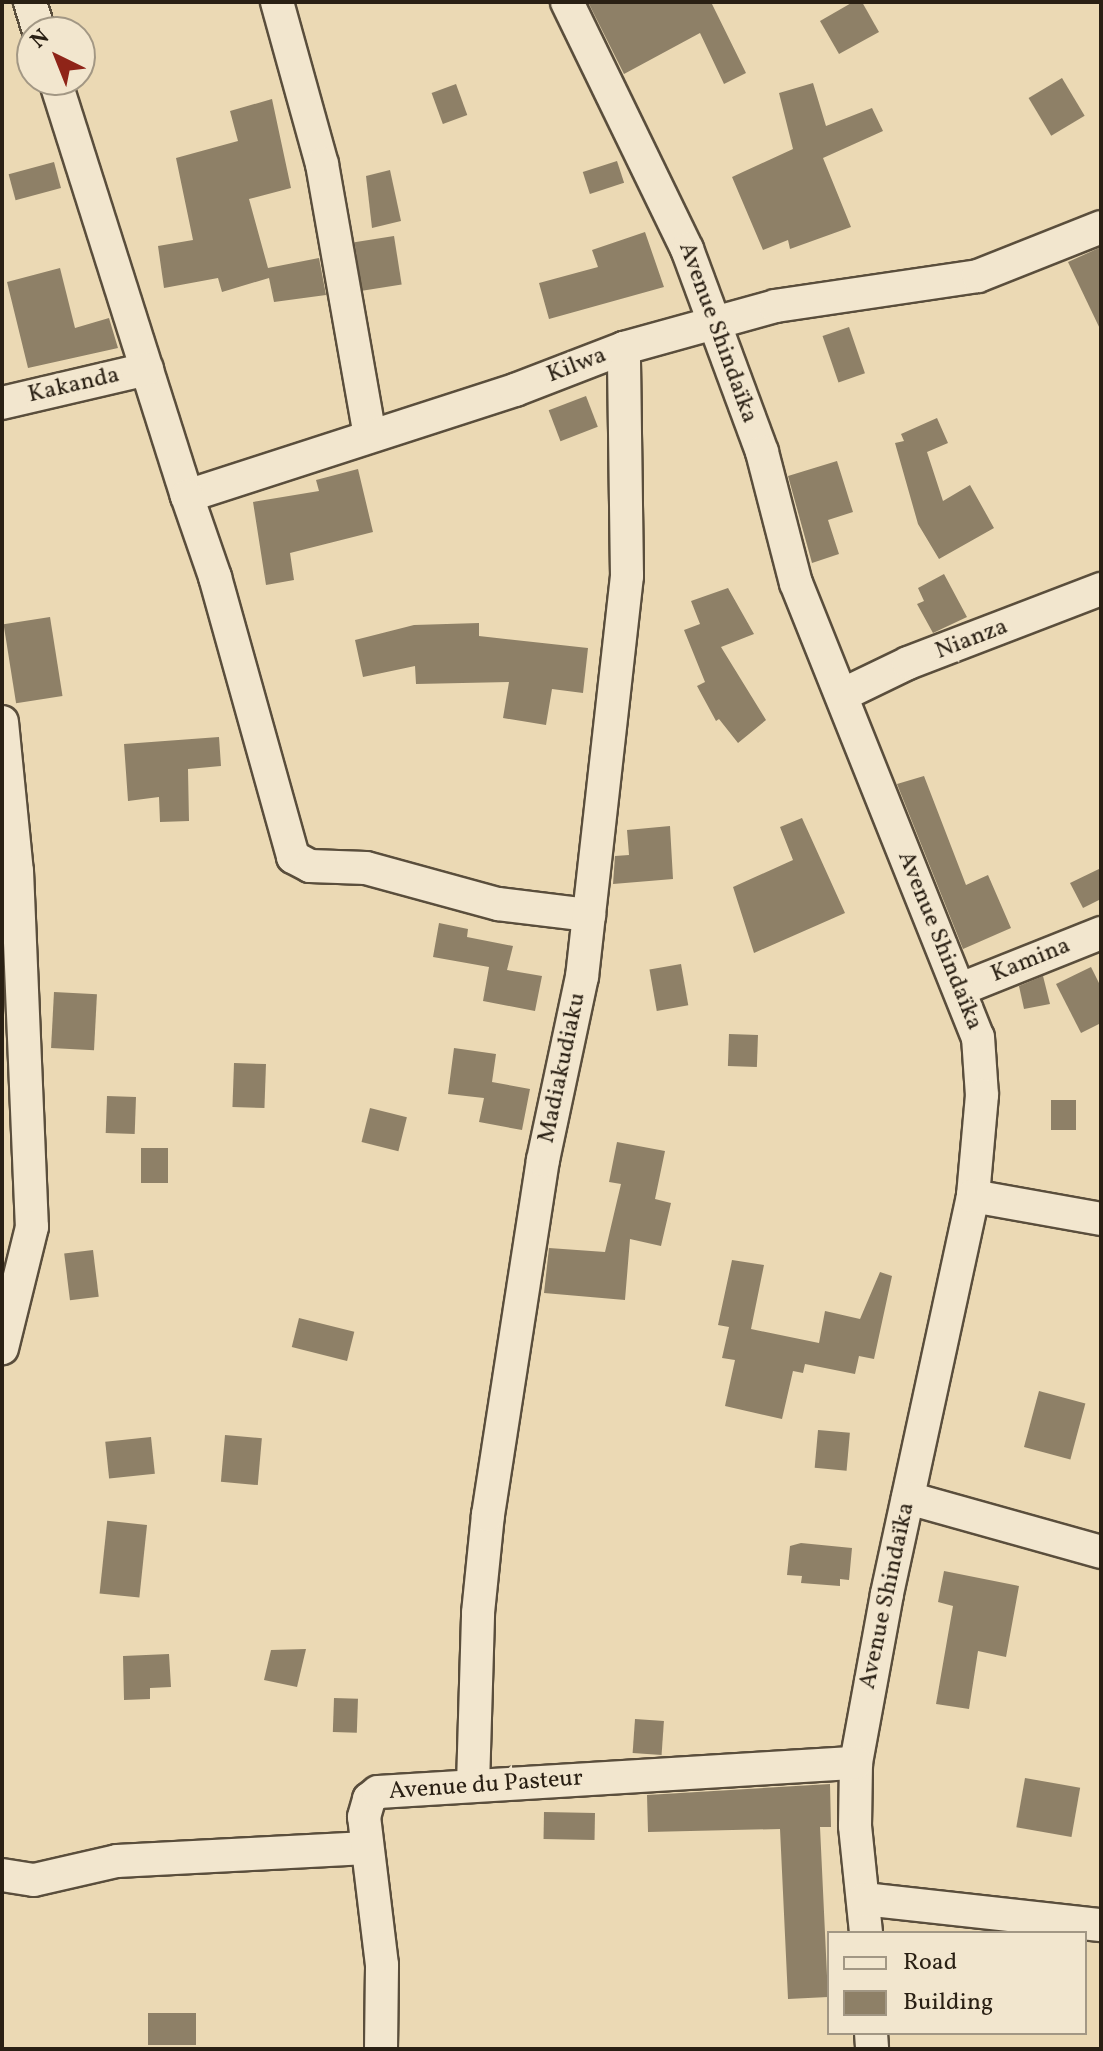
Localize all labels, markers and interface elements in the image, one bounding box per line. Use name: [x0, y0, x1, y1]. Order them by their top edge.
north arrow: [16, 16, 96, 96]
text: N: [24, 23, 57, 56]
street label: Avenue Shindaïka: [671, 239, 763, 427]
street label: Kilwa: [543, 342, 611, 390]
street label: Kakanda: [25, 362, 123, 410]
street label: Nianza: [932, 613, 1012, 667]
street label: Avenue Shindaïka: [890, 847, 988, 1035]
street label: Kamina: [987, 932, 1075, 990]
street label: Madiakudiaku: [533, 990, 593, 1146]
street label: Avenue Shindaïka: [854, 1500, 922, 1692]
street label: Avenue du Pasteur: [388, 1765, 584, 1807]
legend: [827, 1931, 1087, 2035]
text: Road: [903, 1946, 957, 1980]
text: Building: [903, 1986, 993, 2020]

